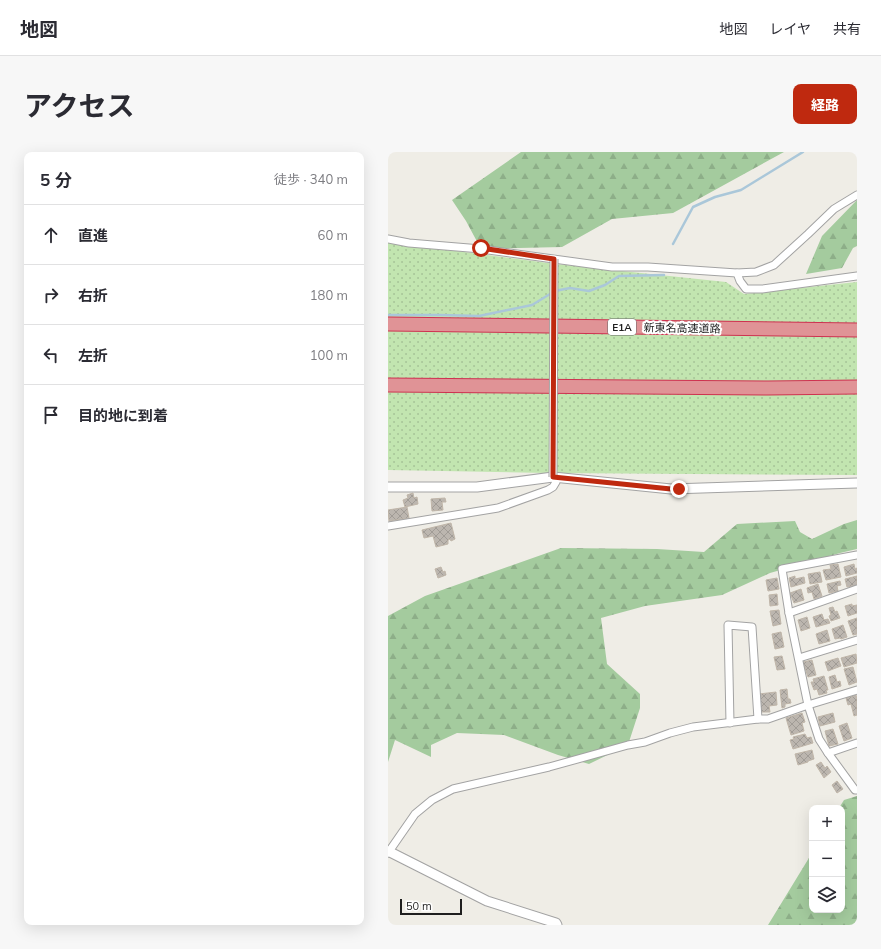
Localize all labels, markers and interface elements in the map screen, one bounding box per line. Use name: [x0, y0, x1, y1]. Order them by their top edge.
text: 地図: [20, 17, 58, 41]
text: 地図: [719, 20, 747, 38]
text: レイヤ: [769, 20, 811, 38]
text: 共有: [833, 20, 861, 38]
button: 経路: [793, 84, 857, 124]
text: アクセス: [24, 88, 135, 123]
text: 5 分: [40, 169, 72, 190]
text: 徒歩 · 340 m: [274, 171, 348, 187]
icon: ahead: [40, 224, 62, 246]
text: 直進: [78, 226, 108, 245]
text: 60 m: [318, 227, 348, 243]
route start: [472, 239, 490, 257]
icon: right: [40, 284, 62, 306]
text: 右折: [78, 286, 108, 305]
text: 180 m: [310, 287, 348, 303]
road number: E1A: [608, 319, 636, 335]
street label: 新東名高速道路: [643, 320, 721, 336]
icon: left: [40, 344, 62, 366]
text: 左折: [78, 346, 108, 365]
text: 100 m: [310, 347, 348, 363]
icon: arrive: [40, 404, 62, 426]
text: 目的地に到着: [78, 406, 168, 425]
route end: [670, 480, 688, 498]
map controls: [809, 805, 845, 913]
button: +: [809, 805, 845, 841]
button: −: [809, 841, 845, 877]
button: layers: [809, 877, 845, 913]
scale bar: [400, 897, 462, 916]
text: 50 m: [406, 899, 432, 913]

